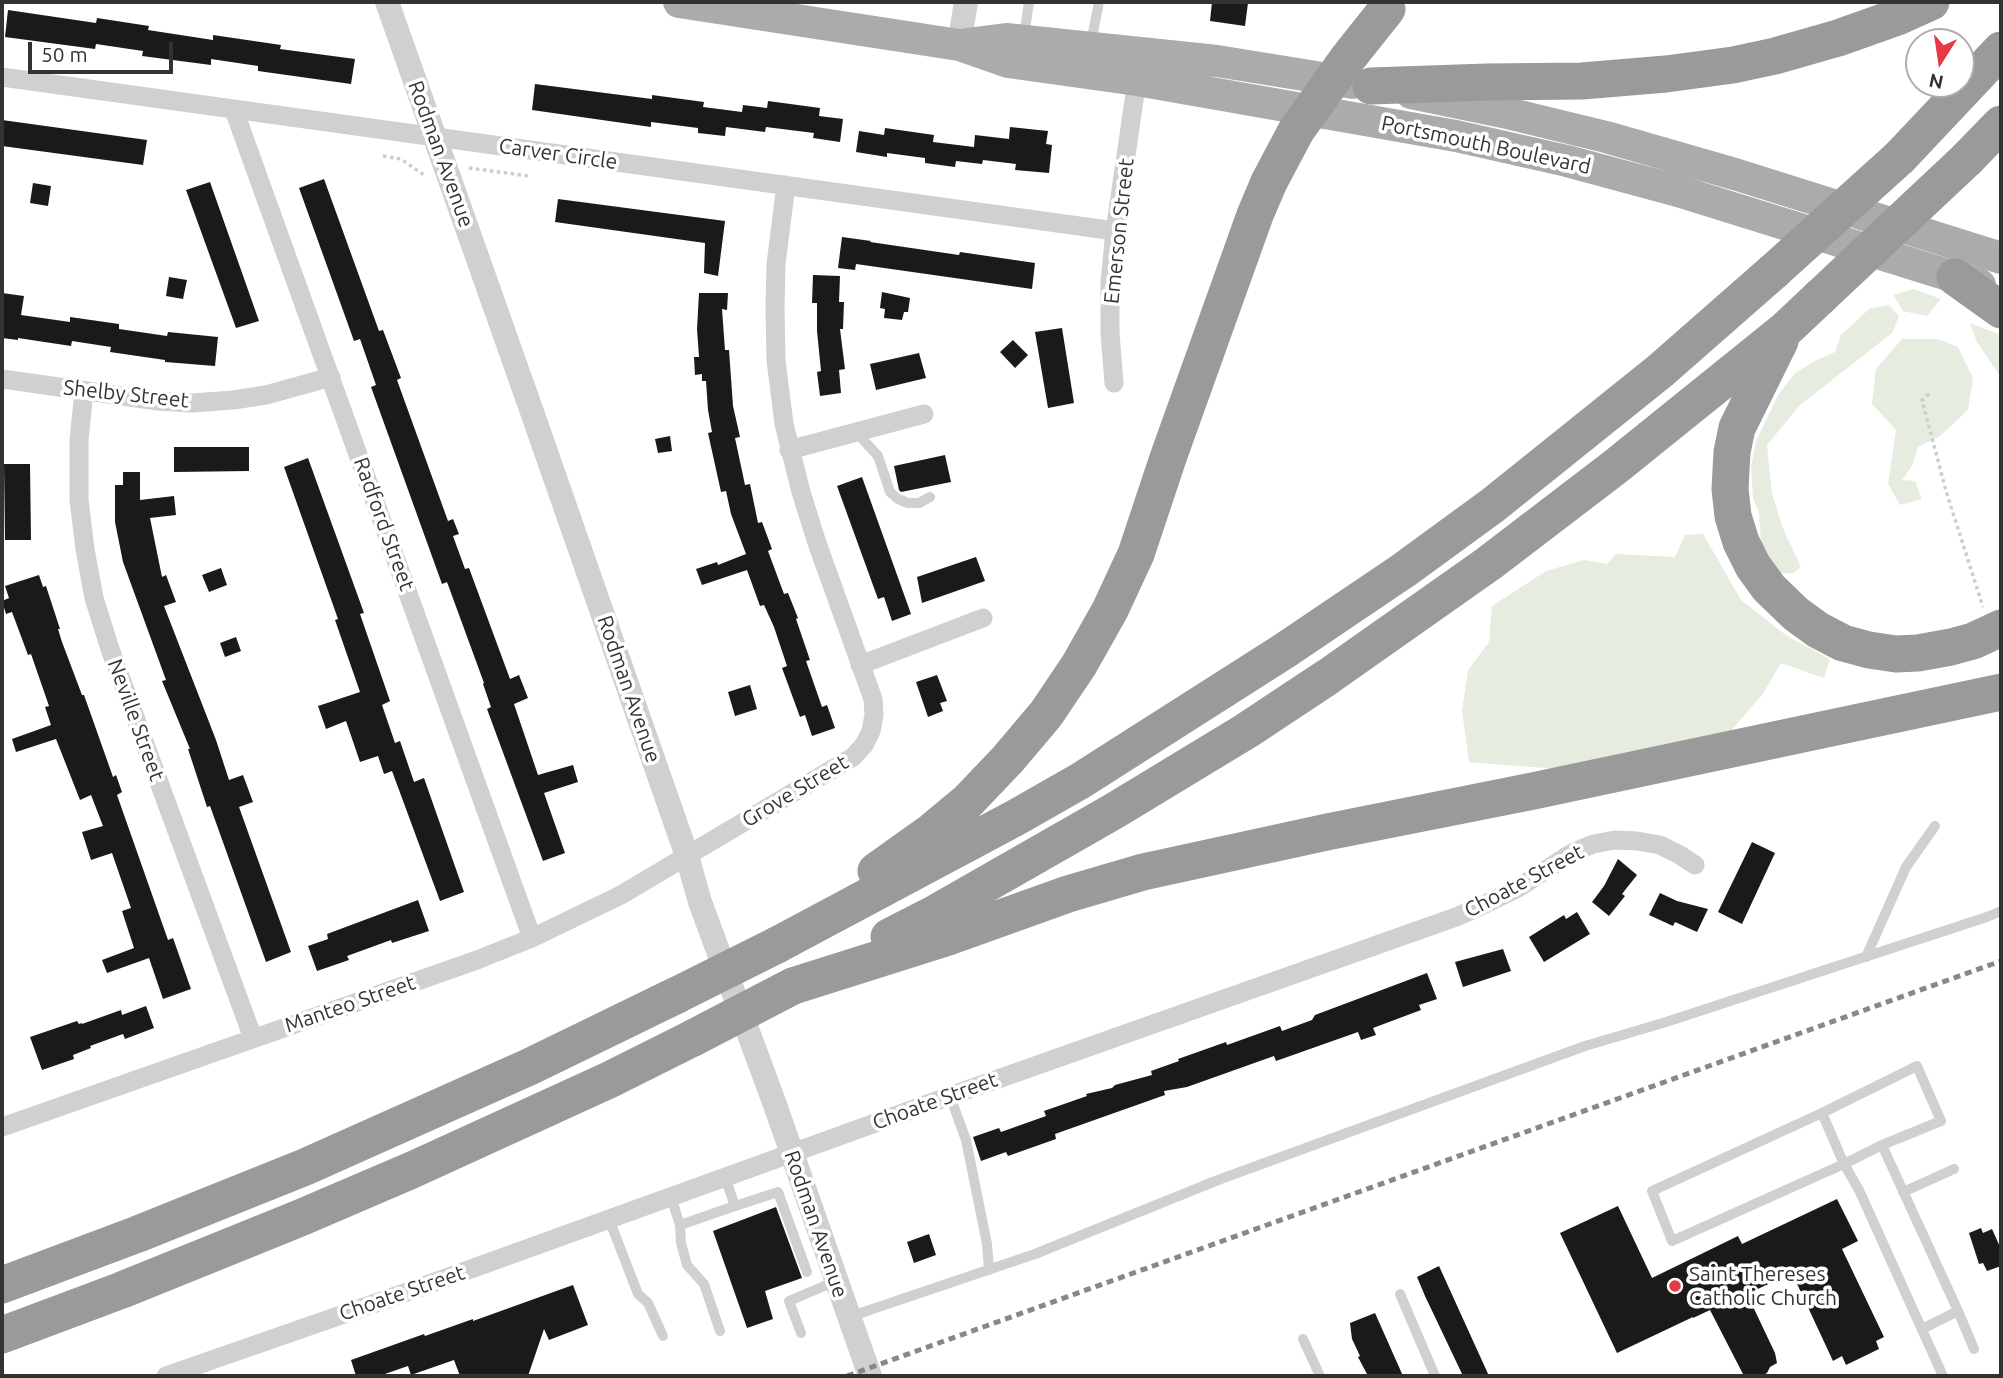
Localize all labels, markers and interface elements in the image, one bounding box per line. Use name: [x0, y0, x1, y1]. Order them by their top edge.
scale bar: [32, 28, 177, 72]
north arrow: [1905, 28, 1975, 98]
text: 50 m: [41, 42, 88, 66]
text: N: [1927, 69, 1945, 94]
street label: Rodman Avenue: [403, 77, 479, 231]
street label: Portsmouth Boulevard: [1379, 110, 1593, 180]
street label: Carver Circle: [497, 133, 619, 175]
street label: Emerson Street: [1099, 157, 1139, 305]
street label: Shelby Street: [62, 375, 190, 413]
street label: Radford Street: [348, 454, 420, 594]
street label: Rodman Avenue: [592, 612, 666, 766]
street label: Neville Street: [102, 656, 170, 784]
street label: Grove Street: [737, 749, 853, 833]
street label: Choate Street: [1460, 839, 1588, 923]
street label: Manteo Street: [281, 970, 419, 1038]
street label: Choate Street: [869, 1067, 1001, 1135]
street label: Rodman Avenue: [779, 1147, 853, 1301]
street label: Choate Street: [336, 1260, 468, 1326]
place label: Saint Thereses Catholic Church: [1689, 1261, 1837, 1311]
marker: Saint Thereses Catholic Church: [1667, 1278, 1683, 1294]

